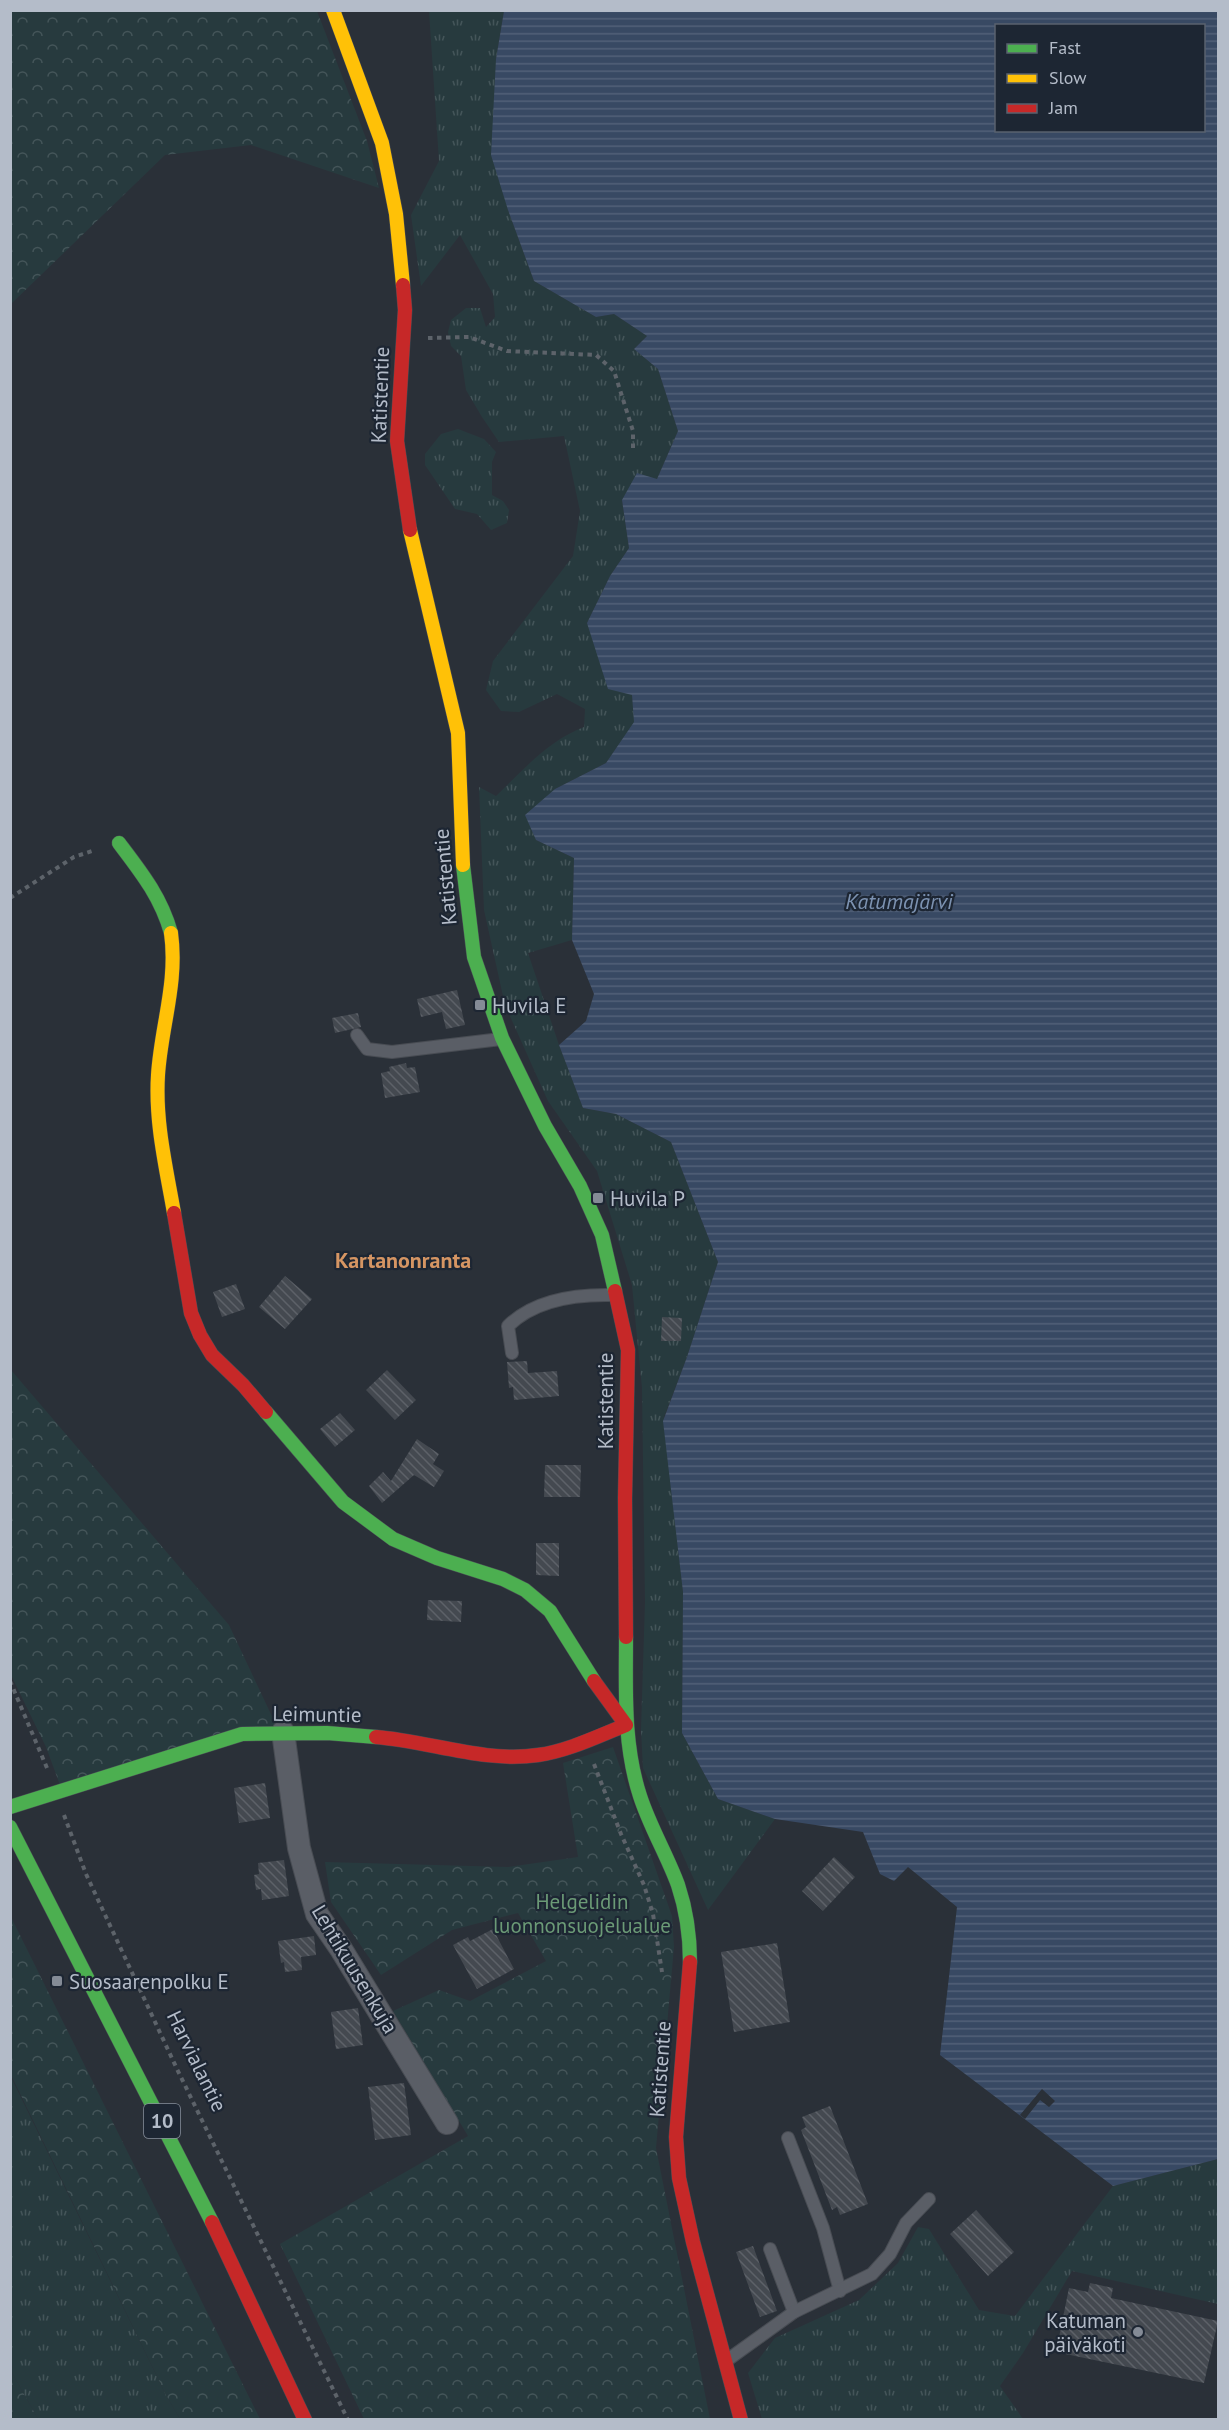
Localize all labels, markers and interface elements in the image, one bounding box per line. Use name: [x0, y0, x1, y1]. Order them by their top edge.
legend: [995, 24, 1205, 132]
text: Fast: [1049, 36, 1081, 59]
text: Slow: [1049, 66, 1087, 89]
text: Jam: [1048, 96, 1078, 119]
street label: Katistentie: [365, 346, 395, 444]
street label: Katistentie: [427, 828, 463, 926]
water label: Katumajärvi: [845, 887, 954, 915]
place label: Huvila E: [492, 992, 567, 1019]
marker: Huvila E: [473, 998, 487, 1012]
place label: Huvila P: [610, 1185, 685, 1212]
marker: Huvila P: [591, 1191, 605, 1205]
district label: Kartanonranta: [335, 1246, 471, 1274]
street label: Katistentie: [592, 1353, 619, 1449]
street label: Leimuntie: [272, 1700, 362, 1728]
park label: Helgelidin luonnonsuojelualue: [493, 1888, 671, 1939]
street label: Lehtikuusenkuja: [306, 1900, 404, 2038]
place label: Suosaarenpolku E: [69, 1968, 229, 1995]
marker: Suosaarenpolku E: [50, 1974, 64, 1988]
street label: Harvialantie: [161, 2006, 233, 2116]
street label: Katistentie: [643, 2020, 677, 2118]
road number: 10: [144, 2104, 180, 2138]
place label: Katuman päiväkoti: [1044, 2307, 1126, 2358]
marker: Katuman päiväkoti: [1131, 2325, 1145, 2339]

